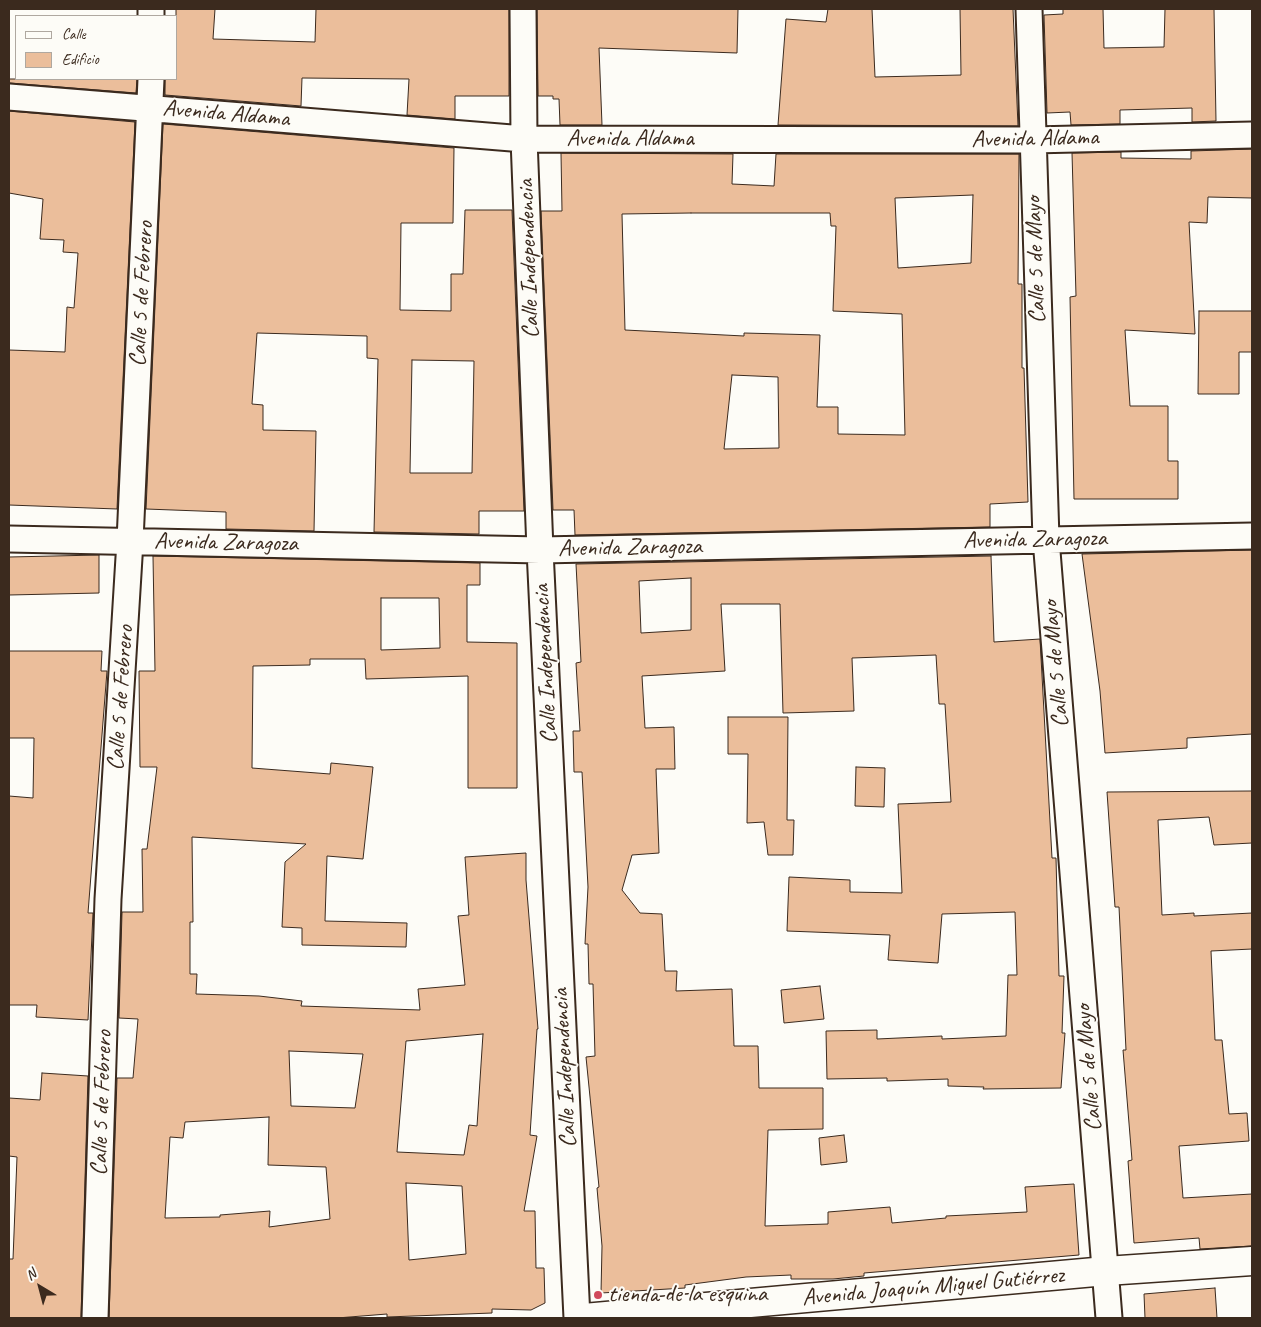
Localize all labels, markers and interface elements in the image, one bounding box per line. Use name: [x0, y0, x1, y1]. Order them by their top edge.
legend: [15, 15, 178, 80]
text: Calle: [62, 25, 86, 44]
text: Edificio: [62, 50, 99, 69]
street label: Avenida Aldama: [161, 94, 291, 134]
street label: Avenida Aldama: [971, 123, 1099, 155]
street label: Avenida Aldama: [566, 125, 694, 153]
street label: Calle Independencia: [512, 179, 546, 339]
street label: Calle 5 de Mayo: [1019, 196, 1053, 324]
street label: Calle 5 de Febrero: [124, 221, 160, 367]
street label: Avenida Zaragoza: [963, 524, 1107, 556]
street label: Avenida Zaragoza: [154, 527, 298, 559]
street label: Avenida Zaragoza: [558, 532, 702, 564]
street label: Calle Independencia: [527, 584, 565, 744]
street label: Calle 5 de Mayo: [1036, 599, 1076, 729]
street label: Calle 5 de Febrero: [102, 624, 140, 772]
street label: Calle Independencia: [546, 988, 584, 1148]
street label: Calle 5 de Mayo: [1069, 1003, 1109, 1133]
street label: Calle 5 de Febrero: [85, 1030, 119, 1176]
street label: Avenida Joaquín Miguel Gutiérrez: [801, 1261, 1065, 1313]
north arrow: [15, 1262, 65, 1312]
text: N: [22, 1265, 39, 1284]
place label: tienda de la esquina: [608, 1281, 767, 1309]
marker: tienda de la esquina: [592, 1289, 604, 1301]

